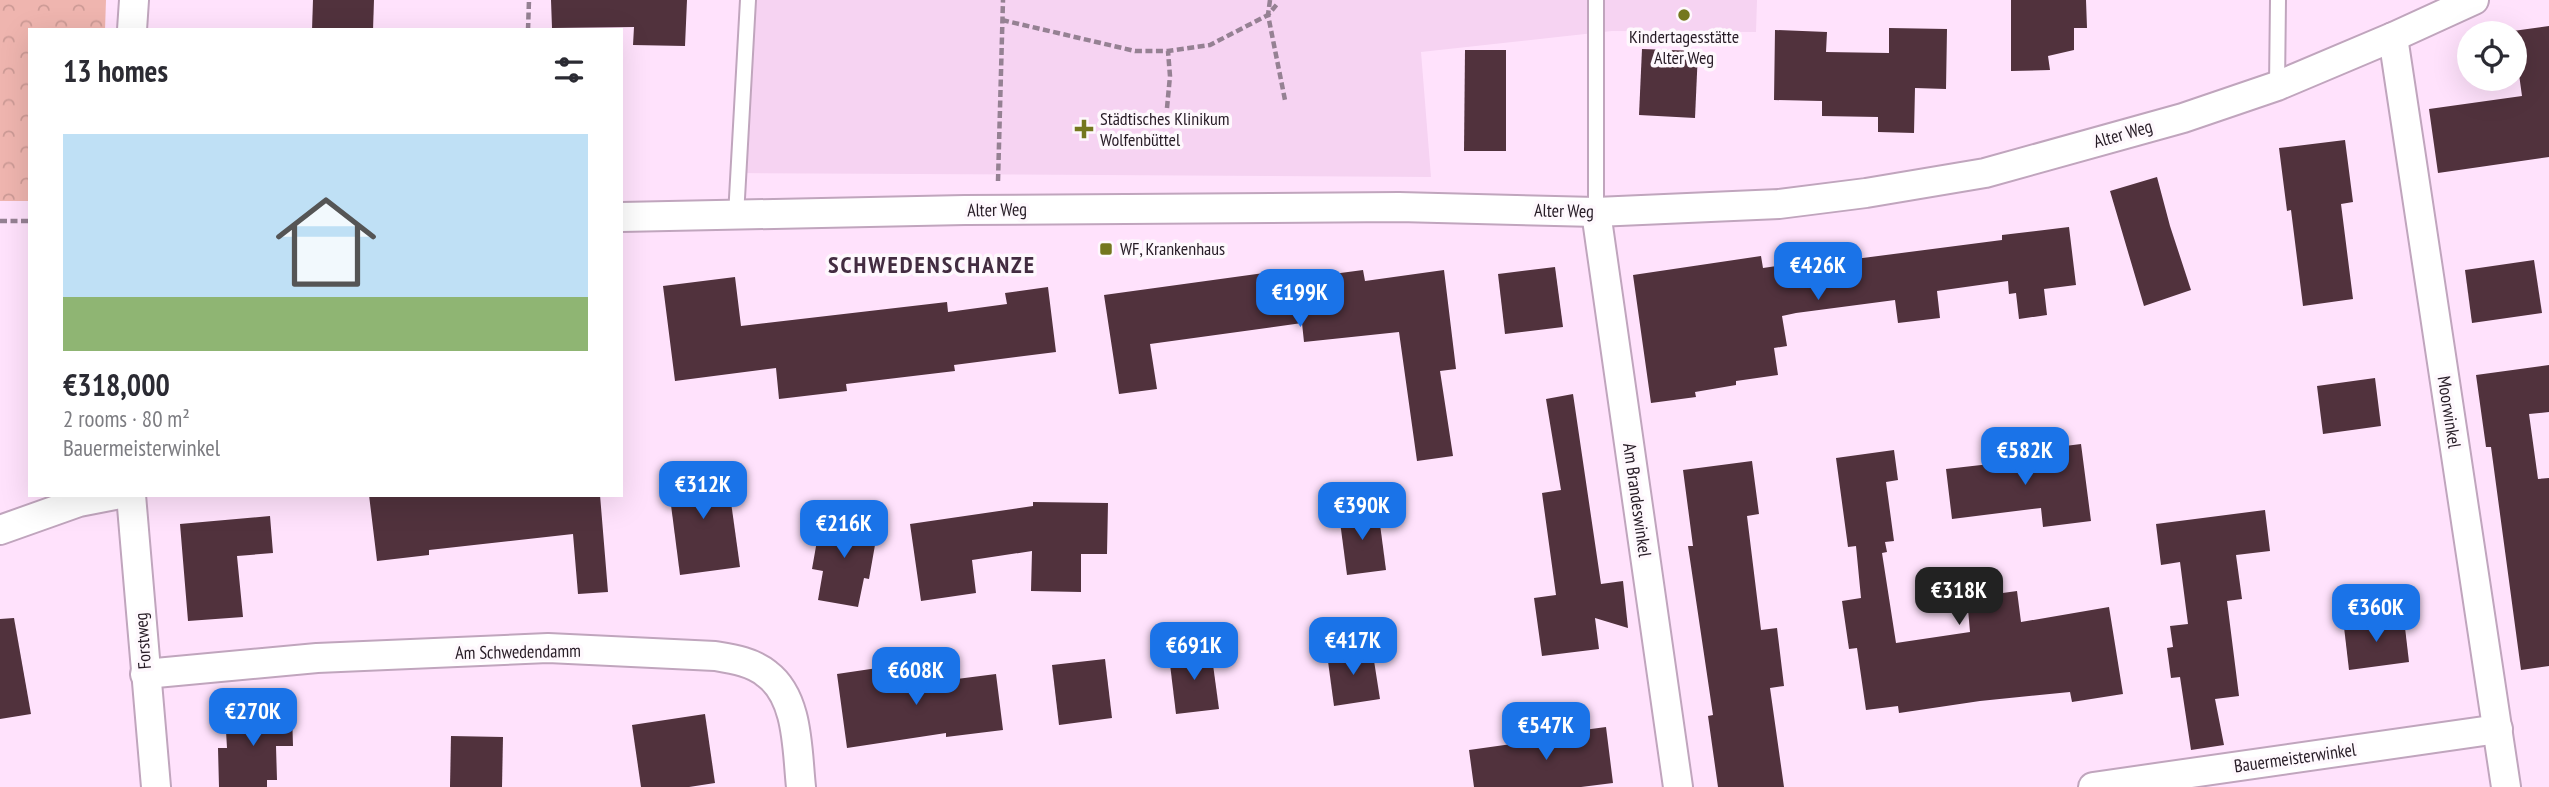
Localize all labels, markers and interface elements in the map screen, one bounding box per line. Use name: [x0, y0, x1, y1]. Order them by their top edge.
marker: Kindertagesstätte Alter Weg: [1676, 7, 1692, 23]
map controls: [2457, 21, 2527, 91]
button: locate: [2457, 21, 2527, 91]
place label: Kindertagesstätte Alter Weg: [1629, 25, 1739, 69]
text: 13 homes: [63, 51, 168, 90]
icon: filters: [550, 51, 588, 89]
place label: Städtisches Klinikum Wolfenbüttel: [1100, 107, 1230, 151]
street label: Alter Weg: [2091, 114, 2155, 153]
marker: Städtisches Klinikum Wolfenbüttel: [1074, 119, 1094, 139]
icon: home: [263, 179, 389, 305]
street label: Alter Weg: [967, 197, 1027, 222]
street label: Alter Weg: [1534, 198, 1594, 223]
place label: WF, Krankenhaus: [1120, 237, 1225, 260]
marker: WF, Krankenhaus: [1098, 241, 1114, 257]
pin: €426K: [1769, 243, 1867, 302]
district label: SCHWEDENSCHANZE: [828, 249, 1036, 280]
text: €426K: [1790, 250, 1846, 279]
pin: €199K: [1251, 270, 1349, 329]
text: €199K: [1272, 277, 1328, 306]
text: €318,000: [63, 365, 170, 404]
street label: Moorwinkel: [2432, 374, 2467, 450]
text: 2 rooms · 80 m²: [63, 404, 190, 433]
pin: €582K: [1976, 428, 2074, 487]
text: Bauermeisterwinkel: [63, 433, 220, 462]
text: €582K: [1997, 435, 2053, 464]
street label: Am Brandeswinkel: [1618, 442, 1657, 559]
pin: €312K: [654, 462, 752, 521]
text: €312K: [675, 469, 731, 498]
pin: €390K: [1313, 482, 1411, 542]
text: €390K: [1334, 490, 1390, 519]
pin: €216K: [795, 500, 893, 560]
text: €216K: [816, 508, 872, 537]
pin: €318K: [1910, 568, 2008, 627]
text: €318K: [1931, 575, 1987, 604]
pin: €360K: [2327, 584, 2425, 644]
text: €360K: [2348, 592, 2404, 621]
street label: Forstweg: [129, 612, 156, 670]
pin: €417K: [1304, 618, 1402, 677]
pin: €691K: [1145, 622, 1243, 682]
text: €417K: [1325, 625, 1381, 654]
text: €691K: [1166, 630, 1222, 659]
street label: Am Schwedendamm: [455, 639, 581, 664]
pin: €608K: [867, 648, 965, 707]
text: €608K: [888, 655, 944, 684]
pin: €270K: [204, 688, 302, 748]
text: €270K: [225, 696, 281, 725]
pin: €547K: [1497, 702, 1595, 762]
text: €547K: [1518, 710, 1574, 739]
street label: Bauermeisterwinkel: [2232, 737, 2358, 777]

